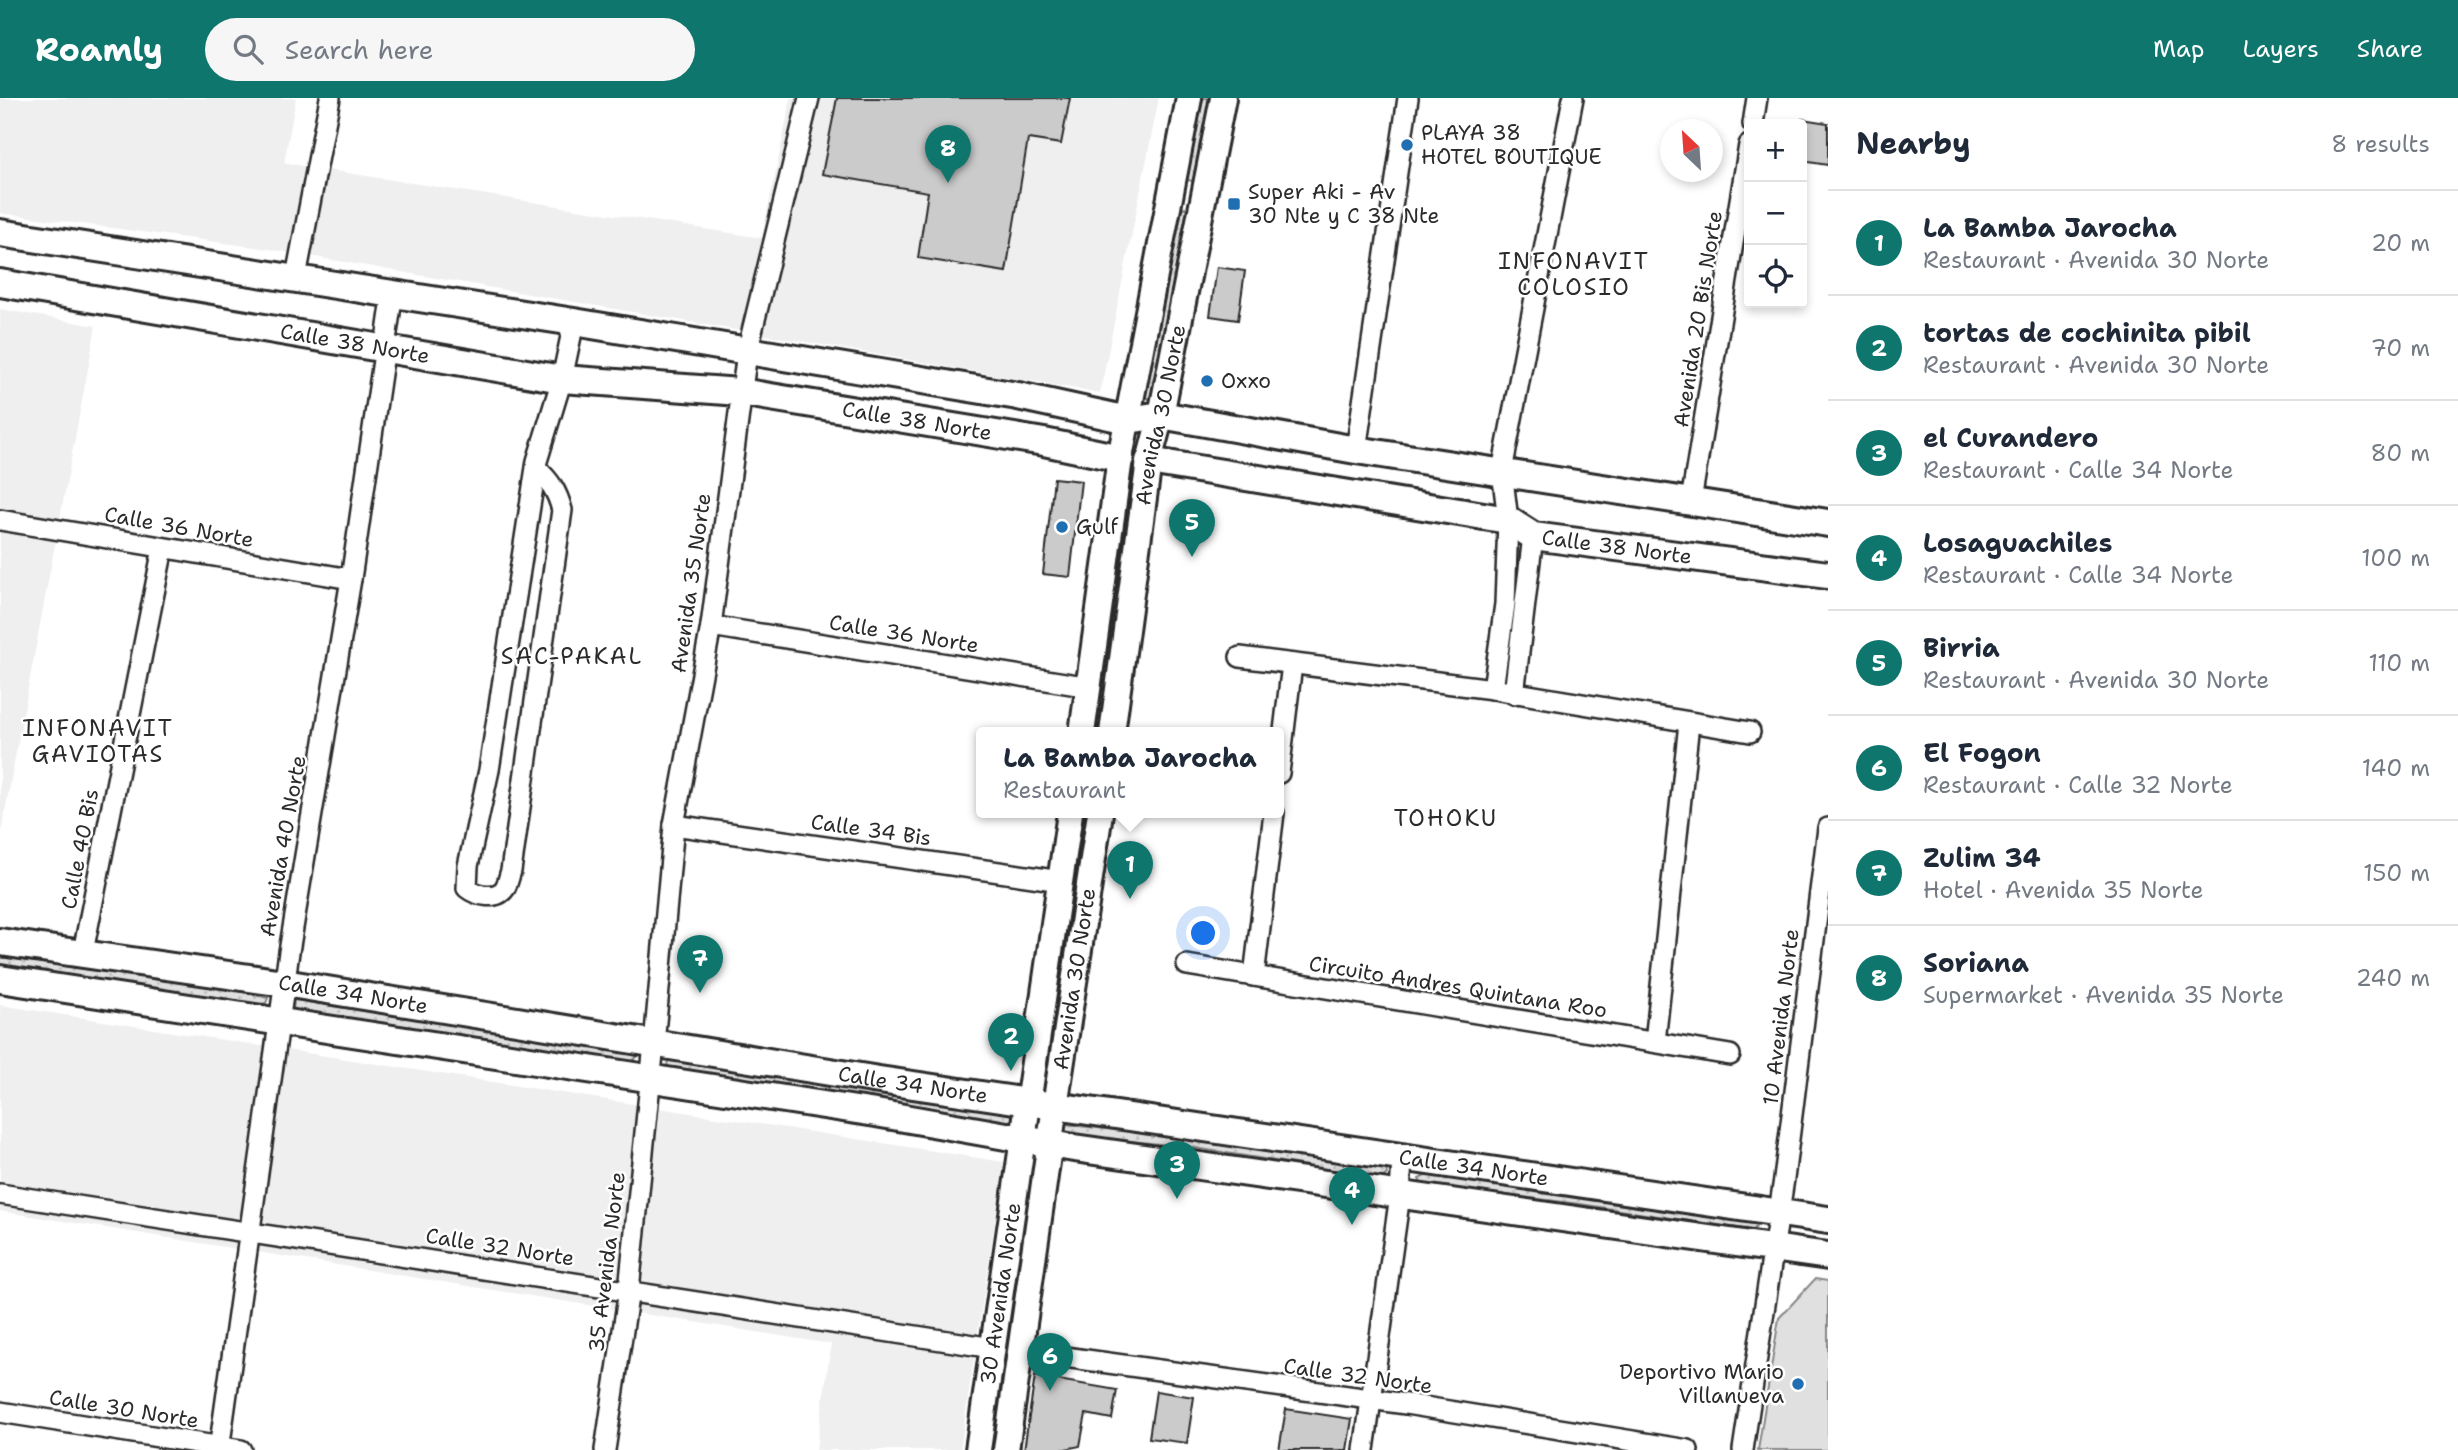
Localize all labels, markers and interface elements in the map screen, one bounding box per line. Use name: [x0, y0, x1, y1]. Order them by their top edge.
search box: [205, 18, 695, 81]
text: Roamly: [35, 27, 163, 72]
icon: search: [229, 30, 267, 68]
text: Search here: [285, 32, 433, 67]
text: Map: [2153, 33, 2204, 65]
text: Layers: [2242, 33, 2319, 65]
text: Share: [2357, 33, 2423, 65]
place label: PLAYA 38 HOTEL BOUTIQUE: [1421, 119, 1602, 171]
north arrow: [1660, 119, 1723, 182]
map controls: [1744, 119, 1807, 308]
button: +: [1744, 119, 1807, 182]
text: Nearby: [1856, 123, 1971, 164]
pin: 8: [925, 125, 971, 183]
text: 8 results: [2331, 129, 2430, 159]
marker: PLAYA 38 HOTEL BOUTIQUE: [1399, 137, 1415, 153]
place label: Super Aki - Av 30 Nte y C 38 Nte: [1248, 178, 1439, 230]
button: −: [1744, 182, 1807, 245]
marker: Super Aki - Av 30 Nte y C 38 Nte: [1226, 196, 1242, 212]
street label: Avenida 20 Bis Norte: [1667, 209, 1729, 429]
text: La Bamba Jarocha: [1923, 210, 2177, 245]
text: 1: [1874, 228, 1884, 258]
text: 20 m: [2371, 228, 2430, 258]
button: locate: [1744, 245, 1807, 308]
text: Restaurant · Avenida 30 Norte: [1923, 245, 2269, 275]
district label: INFONAVIT COLOSIO: [1498, 246, 1650, 302]
text: tortas de cochinita pibil: [1923, 315, 2251, 350]
street label: Calle 38 Norte: [278, 317, 432, 370]
street label: Avenida 30 Norte: [1129, 322, 1192, 507]
text: 2: [1871, 333, 1887, 363]
text: 70 m: [2371, 333, 2430, 363]
text: Restaurant · Avenida 30 Norte: [1923, 350, 2269, 380]
place label: Oxxo: [1221, 367, 1271, 395]
marker: Oxxo: [1199, 373, 1215, 389]
street label: Calle 38 Norte: [840, 395, 994, 447]
text: el Curandero: [1923, 420, 2098, 455]
text: 3: [1871, 438, 1887, 468]
text: 80 m: [2371, 438, 2430, 468]
text: Restaurant · Calle 34 Norte: [1923, 455, 2233, 485]
street label: Avenida 35 Norte: [665, 491, 717, 675]
pin: 5: [1169, 499, 1215, 557]
street label: Calle 36 Norte: [102, 500, 256, 554]
place label: Gulf: [1076, 513, 1119, 541]
marker: Gulf: [1054, 519, 1070, 535]
street label: Calle 38 Norte: [1540, 523, 1694, 571]
text: Losaguachiles: [1923, 525, 2112, 560]
text: 4: [1871, 543, 1887, 573]
text: 100 m: [2361, 543, 2430, 573]
text: Restaurant · Calle 34 Norte: [1923, 560, 2233, 590]
street label: Calle 36 Norte: [827, 608, 981, 660]
text: Birria: [1923, 630, 2000, 665]
district label: SAC-PAKAL: [501, 641, 643, 671]
text: 5: [1872, 648, 1886, 678]
text: 110 m: [2368, 648, 2430, 678]
text: Restaurant · Avenida 30 Norte: [1923, 665, 2269, 695]
district label: INFONAVIT GAVIOTAS: [22, 713, 174, 769]
popup: [976, 727, 1284, 818]
text: El Fogon: [1923, 735, 2041, 770]
text: La Bamba Jarocha: [1003, 740, 1257, 775]
street label: Avenida 40 Norte: [253, 753, 313, 939]
text: 6: [1871, 753, 1887, 783]
text: 140 m: [2362, 753, 2430, 783]
text: Restaurant · Calle 32 Norte: [1923, 770, 2233, 800]
text: Restaurant: [1003, 775, 1126, 805]
street label: Calle 40 Bis: [55, 787, 105, 911]
district label: TOHOKU: [1394, 803, 1498, 833]
street label: Calle 34 Bis: [809, 808, 933, 852]
text: Zulim 34: [1923, 840, 2041, 875]
pin: 1: [1107, 841, 1153, 899]
text: 7: [1871, 858, 1887, 888]
text: 150 m: [2363, 858, 2430, 888]
text: Hotel · Avenida 35 Norte: [1923, 875, 2203, 905]
street label: Avenida 30 Norte: [1047, 886, 1102, 1072]
your location: [1186, 916, 1220, 950]
street label: 10 Avenida Norte: [1756, 927, 1806, 1107]
pin: 7: [677, 935, 723, 993]
text: Soriana: [1923, 945, 2029, 980]
street label: Circuito Andres Quintana Roo: [1307, 950, 1609, 1024]
text: 8: [1871, 963, 1887, 993]
text: 240 m: [2356, 963, 2430, 993]
street label: Calle 34 Norte: [276, 968, 430, 1020]
text: Supermarket · Avenida 35 Norte: [1923, 980, 2284, 1010]
pin: 2: [988, 1013, 1034, 1071]
street label: Calle 34 Norte: [836, 1060, 990, 1110]
pin: 3: [1154, 1141, 1200, 1199]
street label: Calle 34 Norte: [1397, 1143, 1550, 1193]
pin: 4: [1329, 1167, 1375, 1225]
street label: 35 Avenida Norte: [582, 1170, 632, 1354]
street label: 30 Avenida Norte: [974, 1201, 1028, 1387]
street label: Calle 32 Norte: [424, 1221, 576, 1273]
pin: 6: [1027, 1333, 1073, 1391]
street label: Calle 32 Norte: [1282, 1352, 1434, 1400]
place label: Deportivo Mario Villanueva: [1619, 1358, 1784, 1410]
marker: Deportivo Mario Villanueva: [1790, 1376, 1806, 1392]
street label: Calle 30 Norte: [47, 1383, 201, 1435]

